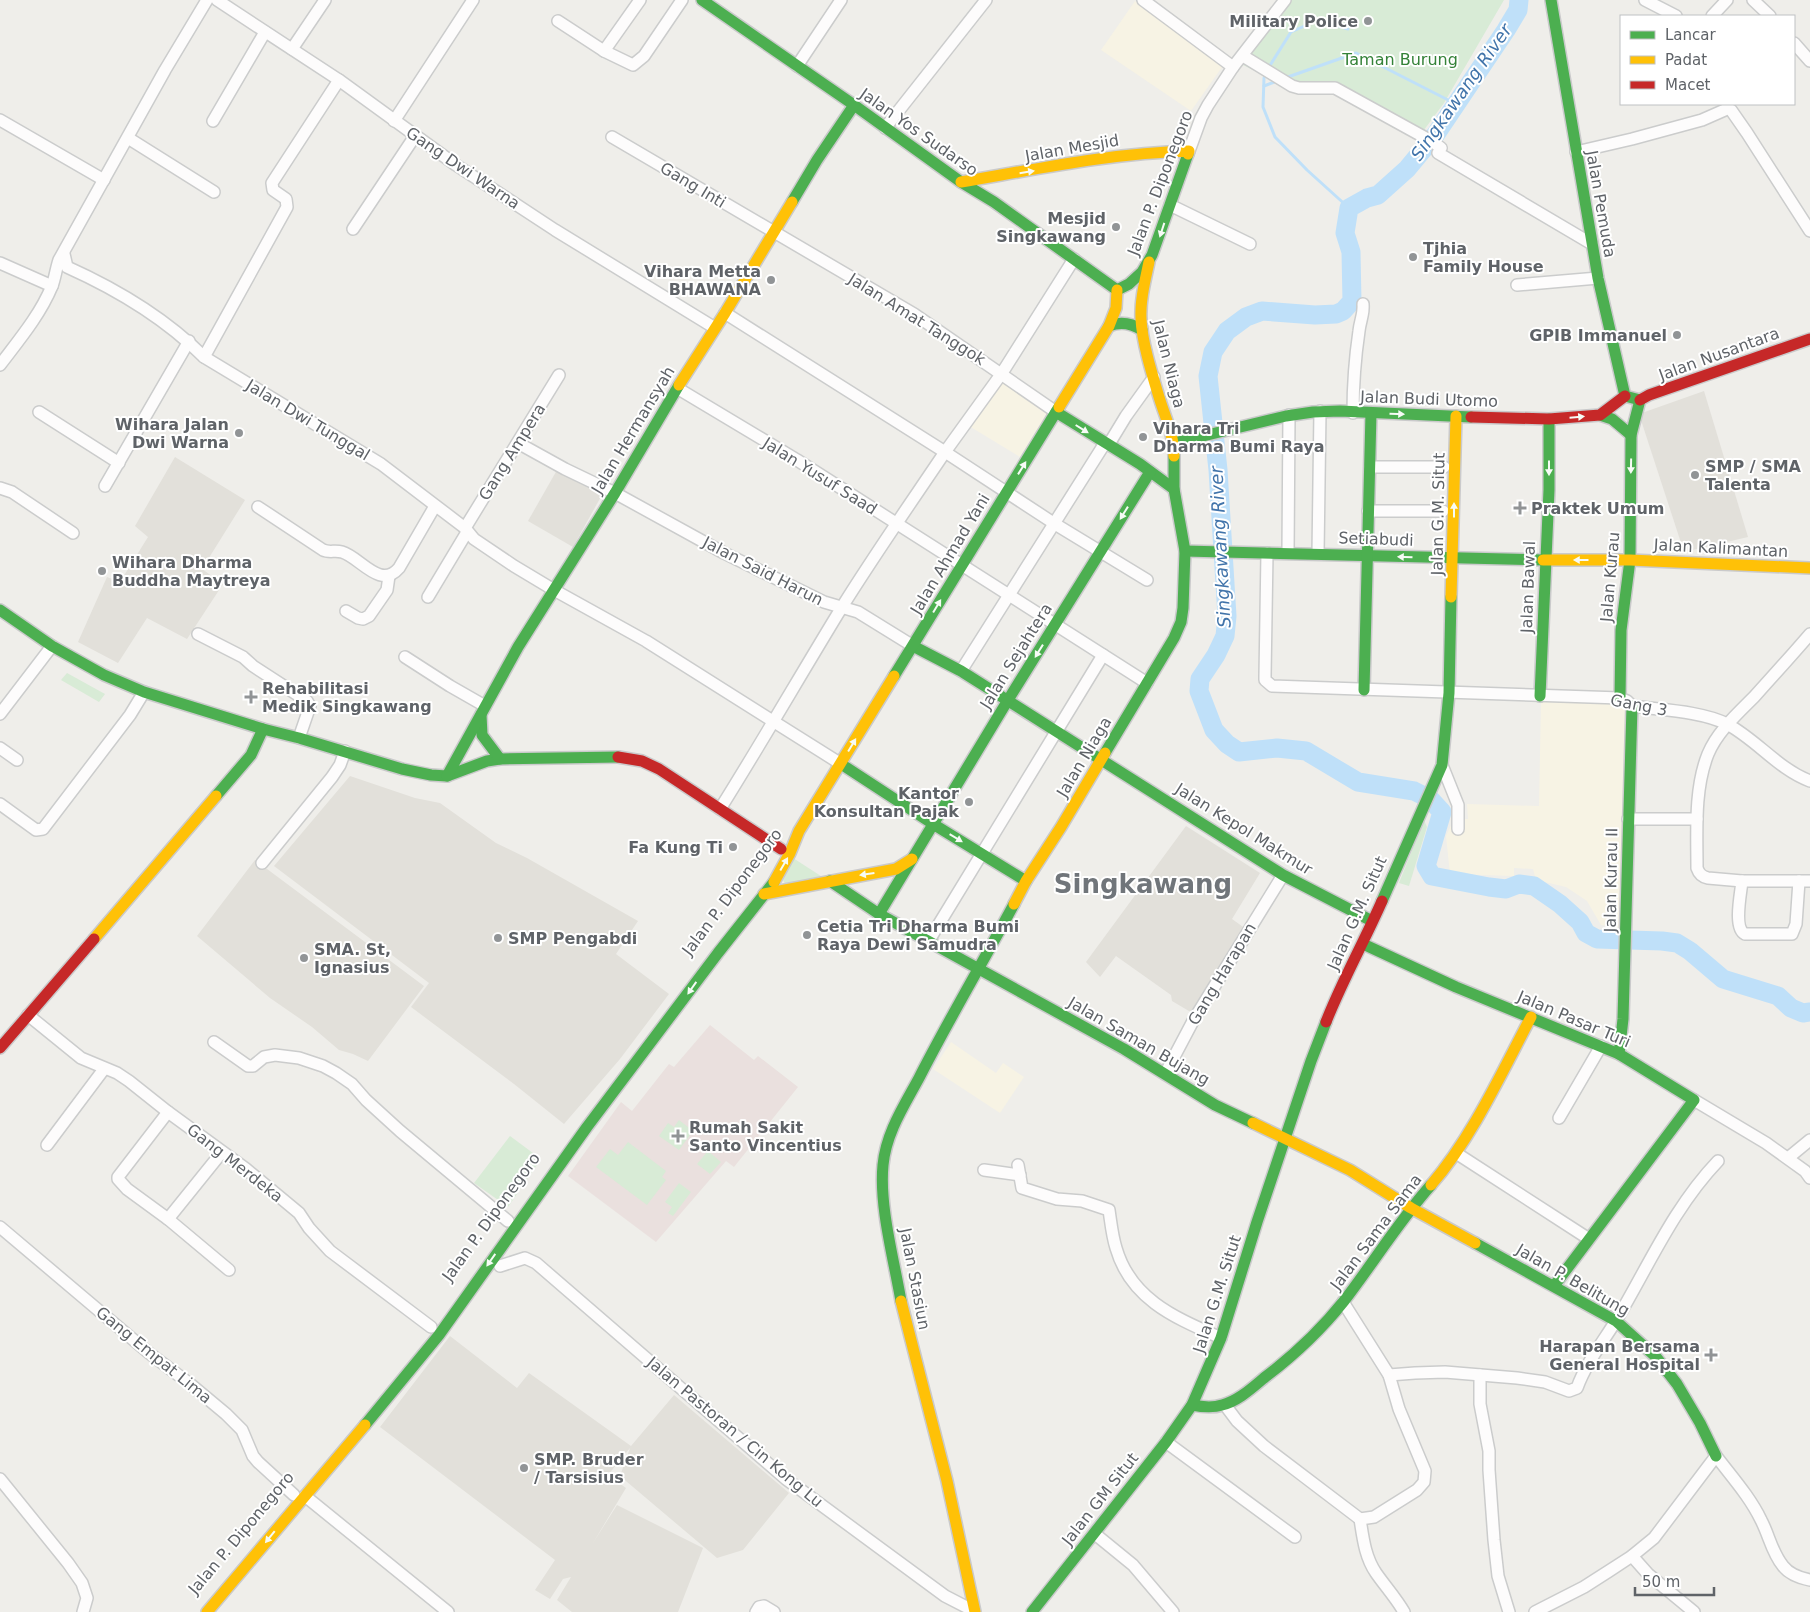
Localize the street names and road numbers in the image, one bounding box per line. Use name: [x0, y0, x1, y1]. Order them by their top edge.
street label: Jalan Yos Sudarso: [855, 84, 982, 180]
street label: Jalan P. Diponegoro: [1123, 108, 1196, 259]
street label: Gang Dwi Warna: [402, 123, 524, 213]
street label: Jalan Mesjid: [1023, 130, 1120, 166]
street label: Jalan Pemuda: [1582, 148, 1620, 259]
street label: Gang Inti: [657, 158, 729, 212]
street label: Jalan Amat Tanggok: [844, 269, 990, 369]
street label: Jalan Niaga: [1149, 317, 1189, 410]
street label: Jalan Nusantara: [1655, 323, 1782, 385]
street label: Jalan Hermansyah: [587, 363, 679, 498]
street label: Jalan Dwi Tunggal: [242, 375, 373, 464]
street label: Jalan Budi Utomo: [1359, 387, 1498, 411]
street label: Gang Ampera: [475, 400, 549, 504]
street label: Jalan Yusuf Saad: [758, 433, 881, 519]
street label: Jalan G.M. Situt: [1427, 452, 1449, 577]
street label: Jalan Ahmad Yani: [906, 490, 994, 619]
street label: Setiabudi: [1338, 528, 1414, 550]
street label: Jalan Kurau: [1597, 531, 1623, 624]
street label: Jalan Said Harun: [699, 532, 826, 610]
street label: Jalan Kalimantan: [1652, 535, 1789, 561]
street label: Jalan Bawal: [1517, 541, 1539, 634]
street label: Jalan Sejahtera: [975, 600, 1056, 713]
street label: Gang 3: [1609, 690, 1669, 720]
street label: Jalan Niaga: [1052, 713, 1115, 801]
street label: Jalan Kepol Makmur: [1171, 778, 1316, 879]
street label: Jalan P. Diponegoro: [677, 825, 786, 960]
street label: Jalan Kurau II: [1601, 827, 1621, 934]
street label: Jalan G.M. Situt: [1323, 853, 1391, 974]
street label: Gang Harapan: [1184, 919, 1260, 1029]
street label: Jalan Pasar Turi: [1514, 986, 1633, 1051]
street label: Jalan Saman Bujang: [1064, 992, 1213, 1089]
street label: Gang Merdeka: [183, 1120, 287, 1206]
street label: Jalan P. Diponegoro: [437, 1149, 544, 1286]
street label: Jalan Sama Sama: [1326, 1170, 1426, 1294]
street label: Jalan Stasiun: [896, 1226, 934, 1332]
street label: Jalan G.M. Situt: [1189, 1233, 1245, 1356]
street label: Jalan P. Belitung: [1512, 1239, 1633, 1320]
street label: Gang Empat Lima: [92, 1303, 216, 1407]
street label: Jalan Pastoran / Cin Kong Lu: [642, 1352, 827, 1511]
street label: Jalan GM Situt: [1057, 1449, 1142, 1550]
street label: Jalan P. Diponegoro: [184, 1468, 298, 1599]

